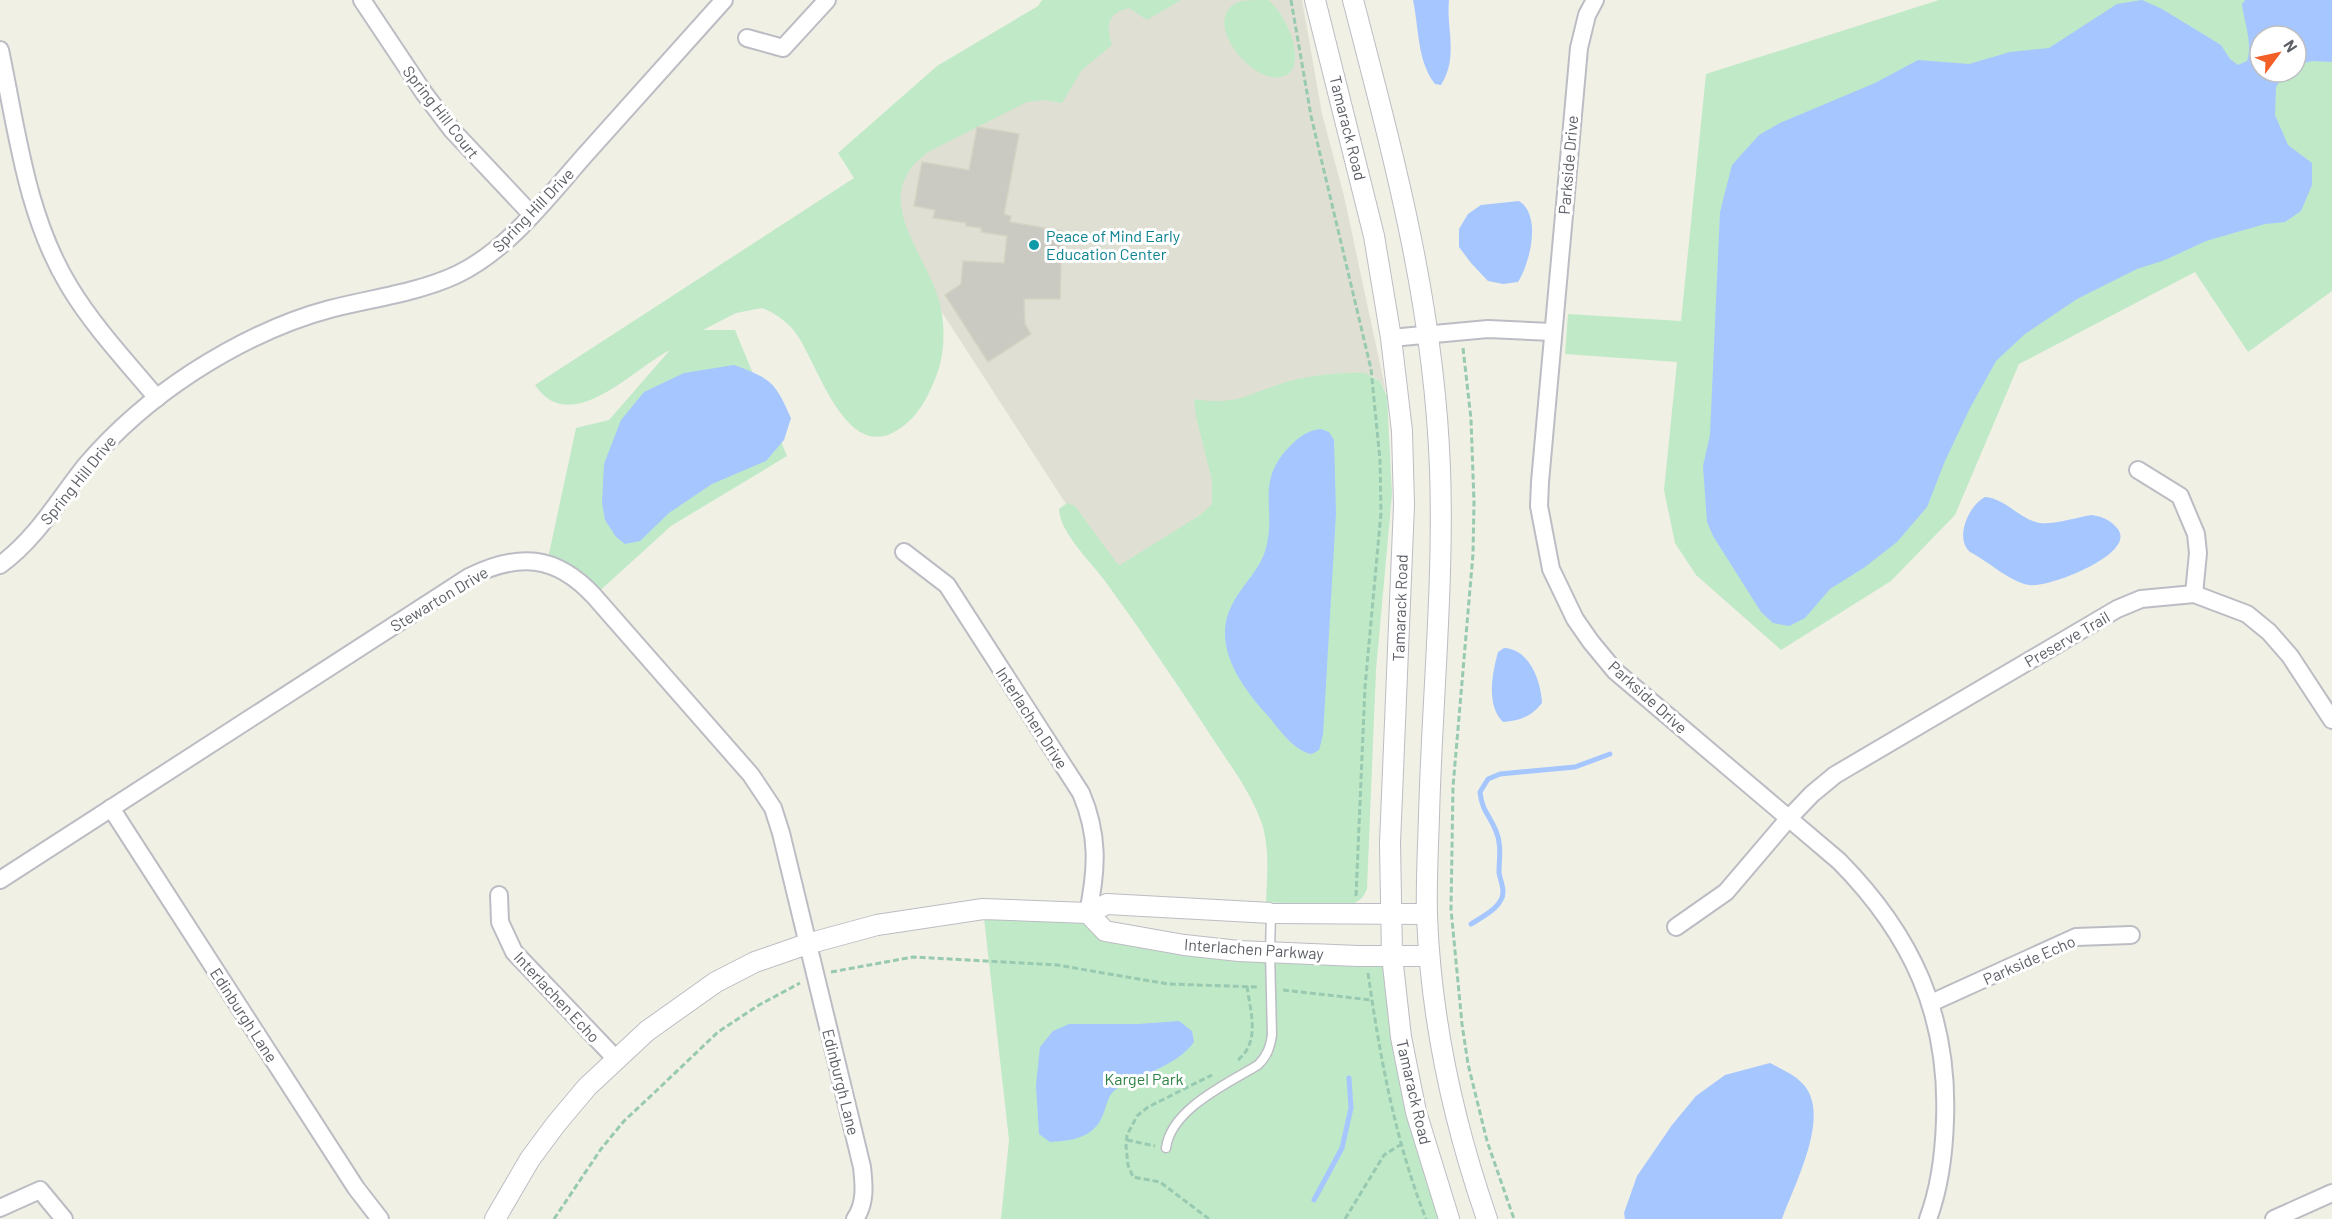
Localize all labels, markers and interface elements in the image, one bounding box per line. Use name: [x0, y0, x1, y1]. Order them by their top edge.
north arrow: [2248, 24, 2308, 84]
text: N: [2280, 36, 2302, 55]
street label: Spring Hill Court: [399, 62, 483, 162]
street label: Tamarack Road: [1326, 74, 1371, 182]
street label: Parkside Drive: [1554, 115, 1581, 215]
street label: Spring Hill Drive: [488, 164, 577, 256]
place label: Peace of Mind Early Education Center: [1046, 226, 1181, 263]
marker: Peace of Mind Early Education Center: [1027, 238, 1041, 252]
street label: Spring Hill Drive: [36, 431, 119, 528]
street label: Tamarack Road: [1388, 554, 1411, 662]
street label: Stewarton Drive: [386, 562, 491, 635]
street label: Preserve Trail: [2021, 607, 2113, 671]
street label: Parkside Drive: [1605, 656, 1692, 737]
street label: Interlachen Drive: [992, 663, 1072, 772]
street label: Parkside Echo: [1980, 931, 2078, 988]
street label: Interlachen Parkway: [1184, 934, 1325, 963]
street label: Interlachen Echo: [511, 947, 604, 1046]
street label: Edinburgh Lane: [207, 964, 282, 1066]
street label: Edinburgh Lane: [819, 1027, 864, 1137]
street label: Tamarack Road: [1393, 1037, 1436, 1146]
park label: Kargel Park: [1105, 1069, 1184, 1088]

